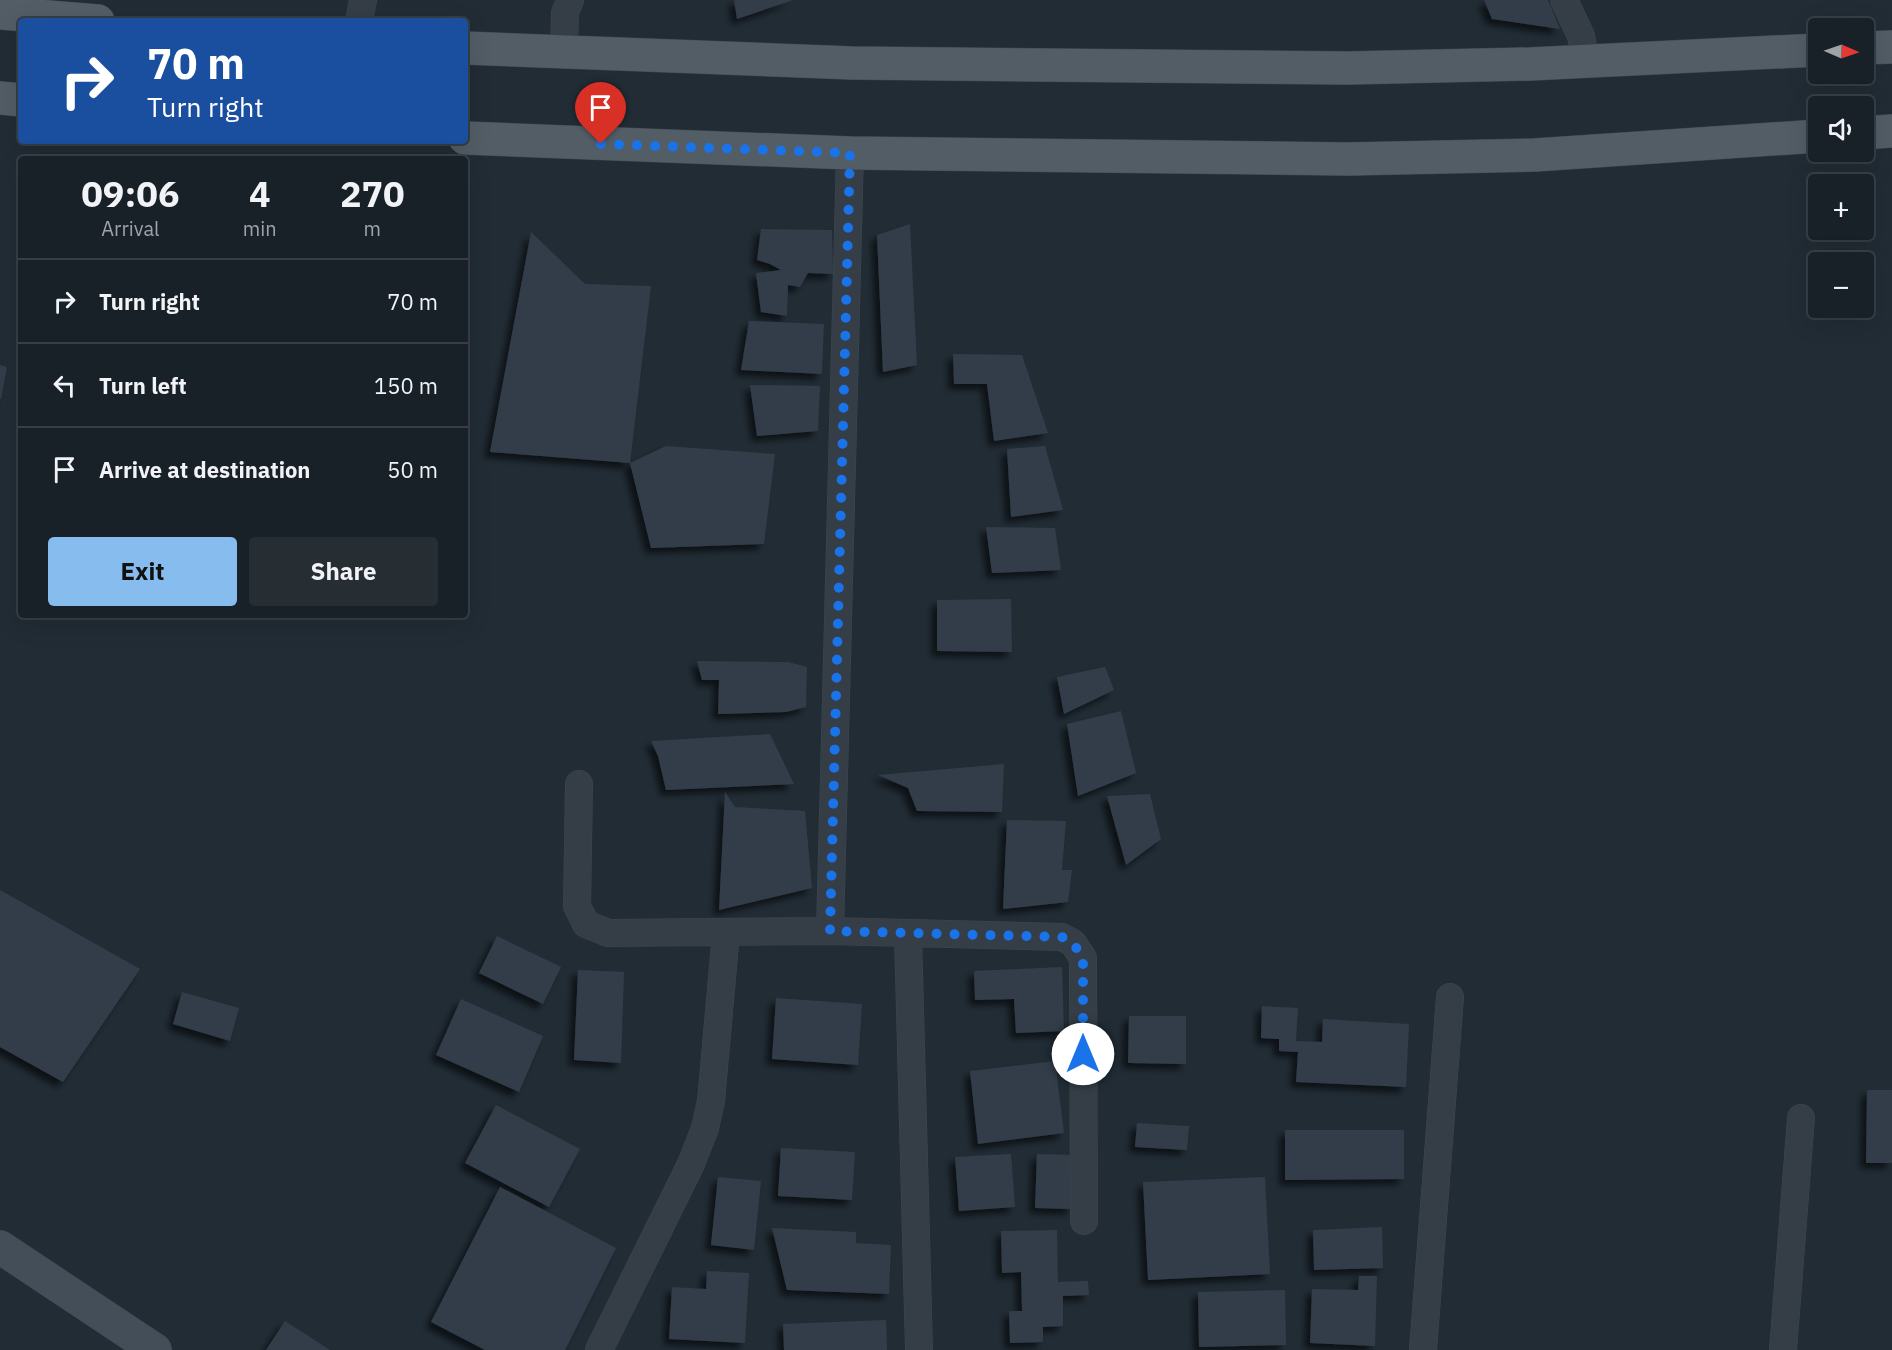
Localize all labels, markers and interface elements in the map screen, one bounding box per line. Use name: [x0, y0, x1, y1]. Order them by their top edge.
north arrow: [1808, 18, 1874, 84]
map controls: [1808, 18, 1874, 318]
text: 70 m: [147, 36, 245, 91]
icon: right: [48, 42, 126, 120]
pin: [575, 82, 626, 144]
text: Turn right: [147, 89, 264, 124]
icon: arrive: [584, 91, 617, 124]
button: sound: [1808, 96, 1874, 162]
text: 09:06: [81, 170, 180, 217]
text: 4: [249, 170, 271, 217]
text: 270: [340, 170, 405, 217]
button: +: [1808, 174, 1874, 240]
text: Arrival: [101, 215, 160, 242]
text: min: [243, 215, 277, 242]
text: m: [364, 215, 381, 242]
button: −: [1808, 252, 1874, 318]
icon: right: [48, 285, 81, 318]
text: Turn right: [99, 287, 200, 316]
text: 70 m: [387, 287, 438, 316]
icon: left: [48, 369, 81, 402]
text: Turn left: [99, 371, 187, 400]
text: 150 m: [374, 371, 438, 400]
icon: arrive: [48, 453, 81, 486]
text: Arrive at destination: [99, 455, 310, 484]
text: 50 m: [387, 455, 438, 484]
button: Exit: [48, 537, 237, 606]
button: Share: [249, 537, 438, 606]
position arrow: [1051, 1022, 1115, 1086]

